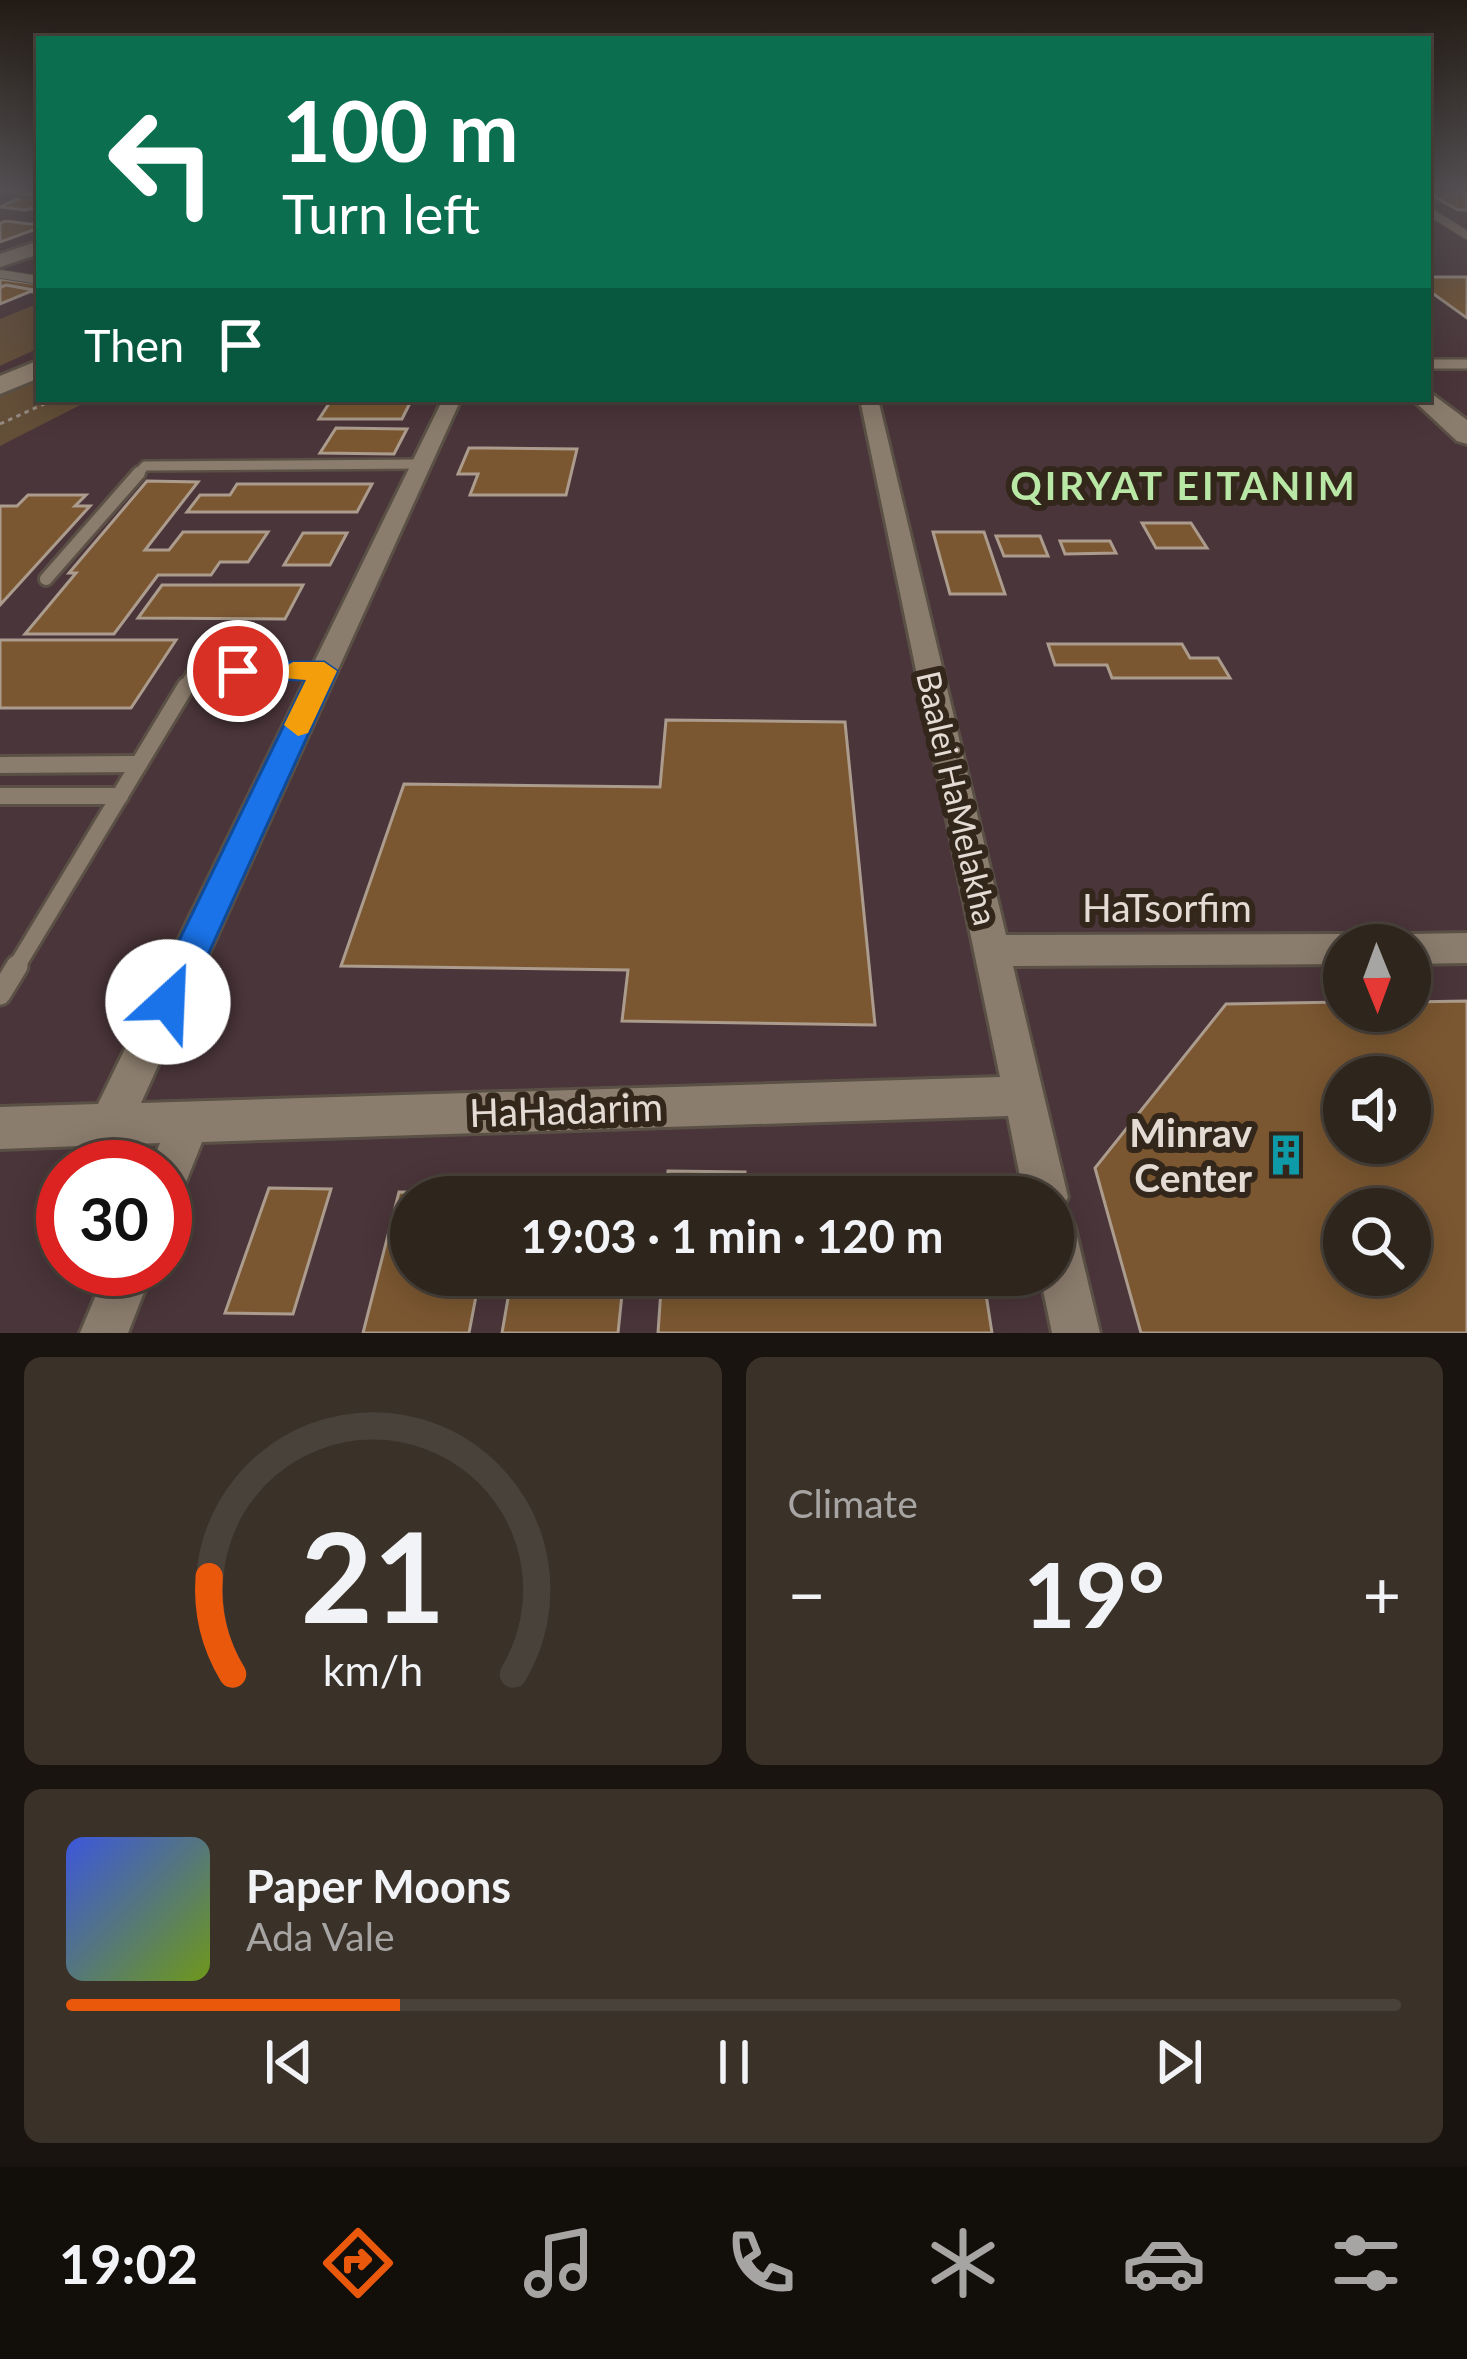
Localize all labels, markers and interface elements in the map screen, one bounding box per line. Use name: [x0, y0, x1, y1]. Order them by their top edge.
text: 100 m: [282, 79, 519, 180]
icon: left: [84, 84, 240, 240]
text: Turn left: [282, 181, 480, 246]
icon: arrive: [208, 312, 274, 378]
text: Then: [84, 318, 184, 372]
district label: QIRYAT EITANIM: [1010, 462, 1358, 508]
pin: [187, 620, 289, 722]
icon: arrive: [205, 638, 271, 704]
street label: Baalei HaMelakha: [909, 667, 1007, 929]
street label: HaTsorfim: [1082, 884, 1252, 930]
north arrow: [1323, 924, 1431, 1032]
map controls: [1323, 924, 1431, 1296]
position arrow: [105, 939, 231, 1065]
button: sound: [1323, 1056, 1431, 1164]
street label: HaHadarim: [468, 1083, 664, 1135]
place label: Minrav Center: [1129, 1109, 1252, 1200]
building icon: Minrav Center: [1263, 1132, 1309, 1178]
speed limit sign: 30: [36, 1140, 192, 1296]
button: search: [1323, 1188, 1431, 1296]
text: 19:03 · 1 min · 120 m: [521, 1209, 943, 1263]
text: Climate: [788, 1480, 918, 1526]
text: 21: [300, 1500, 445, 1650]
text: 19°: [1023, 1539, 1165, 1647]
text: −: [788, 1554, 826, 1633]
text: +: [1363, 1554, 1401, 1633]
text: km/h: [323, 1644, 423, 1695]
text: Paper Moons: [246, 1859, 511, 1913]
text: Ada Vale: [246, 1913, 395, 1959]
icon: previous: [256, 2029, 322, 2095]
icon: pause: [701, 2029, 767, 2095]
icon: next: [1146, 2029, 1212, 2095]
icon: directions: [316, 2221, 400, 2305]
icon: music: [517, 2221, 601, 2305]
icon: phone: [719, 2221, 803, 2305]
icon: climate: [921, 2221, 1005, 2305]
icon: car: [1122, 2221, 1206, 2305]
icon: filters: [1324, 2221, 1408, 2305]
text: 19:02: [59, 2231, 198, 2296]

